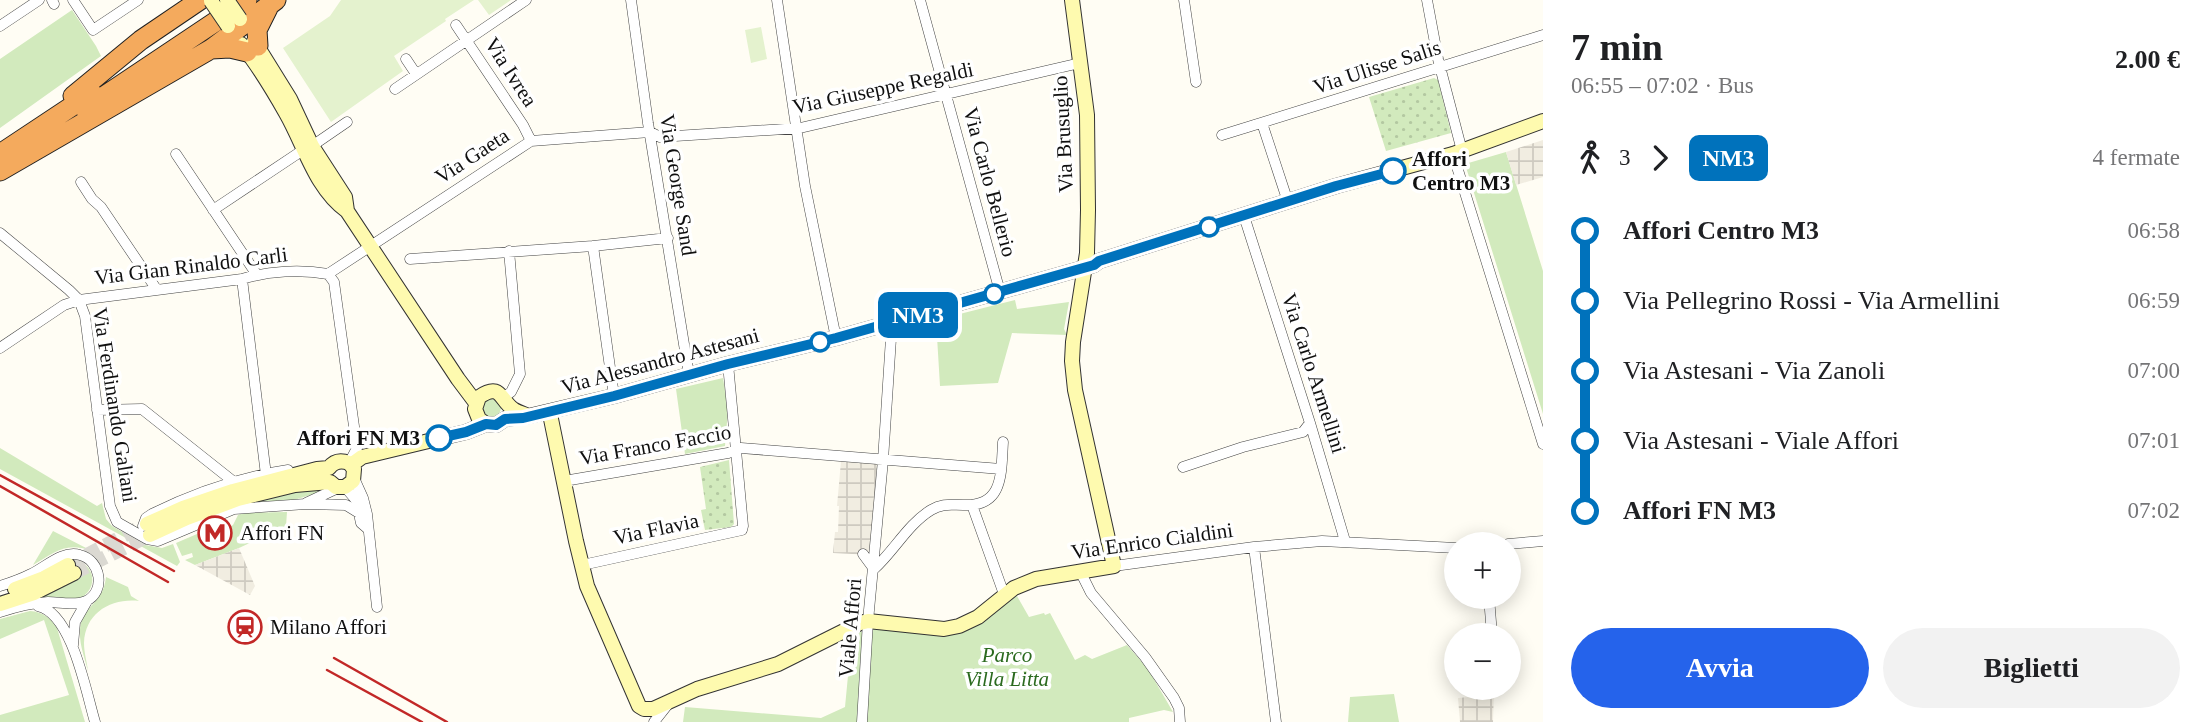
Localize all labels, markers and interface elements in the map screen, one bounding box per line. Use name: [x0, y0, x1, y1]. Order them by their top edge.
text: 7 min: [1571, 26, 1663, 68]
street label: Via Ivrea: [480, 33, 543, 112]
street label: Via Ulisse Salis: [1310, 35, 1444, 99]
text: 2.00 €: [2115, 45, 2180, 74]
street label: Via Giuseppe Regaldi: [790, 57, 976, 119]
text: 06:55 – 07:02 · Bus: [1571, 73, 1754, 98]
street label: Via Brusuglio: [1048, 75, 1078, 193]
street label: Via Carlo Bellerio: [958, 105, 1022, 259]
street label: Via George Sand: [655, 113, 701, 258]
street label: Via Gaeta: [431, 123, 514, 189]
icon: walk: [1571, 139, 1609, 177]
icon: forward: [1641, 139, 1679, 177]
text: 3: [1619, 145, 1631, 170]
text: NM3: [1703, 145, 1754, 171]
text: 4 fermate: [2093, 145, 2180, 170]
place label: Affori Centro M3: [1412, 147, 1510, 195]
marker: Affori Centro M3: [1380, 158, 1406, 184]
text: Affori Centro M3: [1623, 216, 1819, 245]
unlabelled marker: [1199, 217, 1219, 237]
text: 06:58: [2128, 218, 2180, 243]
street label: Via Gian Rinaldo Carli: [93, 242, 289, 290]
unlabelled marker: [984, 284, 1004, 304]
text: Via Pellegrino Rossi - Via Armellini: [1623, 286, 2000, 315]
text: 06:59: [2128, 288, 2180, 313]
street label: Via Carlo Armellini: [1277, 290, 1351, 456]
line badge: NM3: [878, 292, 958, 338]
text: NM3: [892, 302, 944, 328]
street label: Via Ferdinando Galiani: [88, 306, 142, 504]
street label: Via Alessandro Astesani: [558, 323, 762, 399]
unlabelled marker: [810, 332, 830, 352]
text: Via Astesani - Via Zanoli: [1623, 356, 1885, 385]
text: 07:00: [2128, 358, 2180, 383]
street label: Via Franco Faccio: [577, 420, 733, 470]
marker: Affori FN M3: [426, 425, 452, 451]
place label: Affori FN M3: [296, 426, 420, 450]
text: Via Astesani - Viale Affori: [1623, 426, 1899, 455]
text: 07:01: [2128, 428, 2180, 453]
text: Affori FN M3: [1623, 496, 1776, 525]
text: 07:02: [2128, 498, 2180, 523]
street label: Via Flavia: [611, 508, 702, 550]
metro station icon: Affori FN: [196, 514, 234, 552]
street label: Via Enrico Cialdini: [1070, 518, 1235, 564]
place label: Affori FN: [240, 521, 324, 545]
map controls: [1444, 532, 1521, 700]
button: +: [1444, 532, 1521, 609]
street label: Viale Affori: [834, 577, 866, 679]
station icon: Milano Affori: [226, 608, 264, 646]
place label: Milano Affori: [270, 615, 387, 639]
button: −: [1444, 623, 1521, 700]
button: Avvia: [1571, 628, 1869, 708]
button: Biglietti: [1883, 628, 2180, 708]
park label: Parco Villa Litta: [965, 643, 1049, 691]

